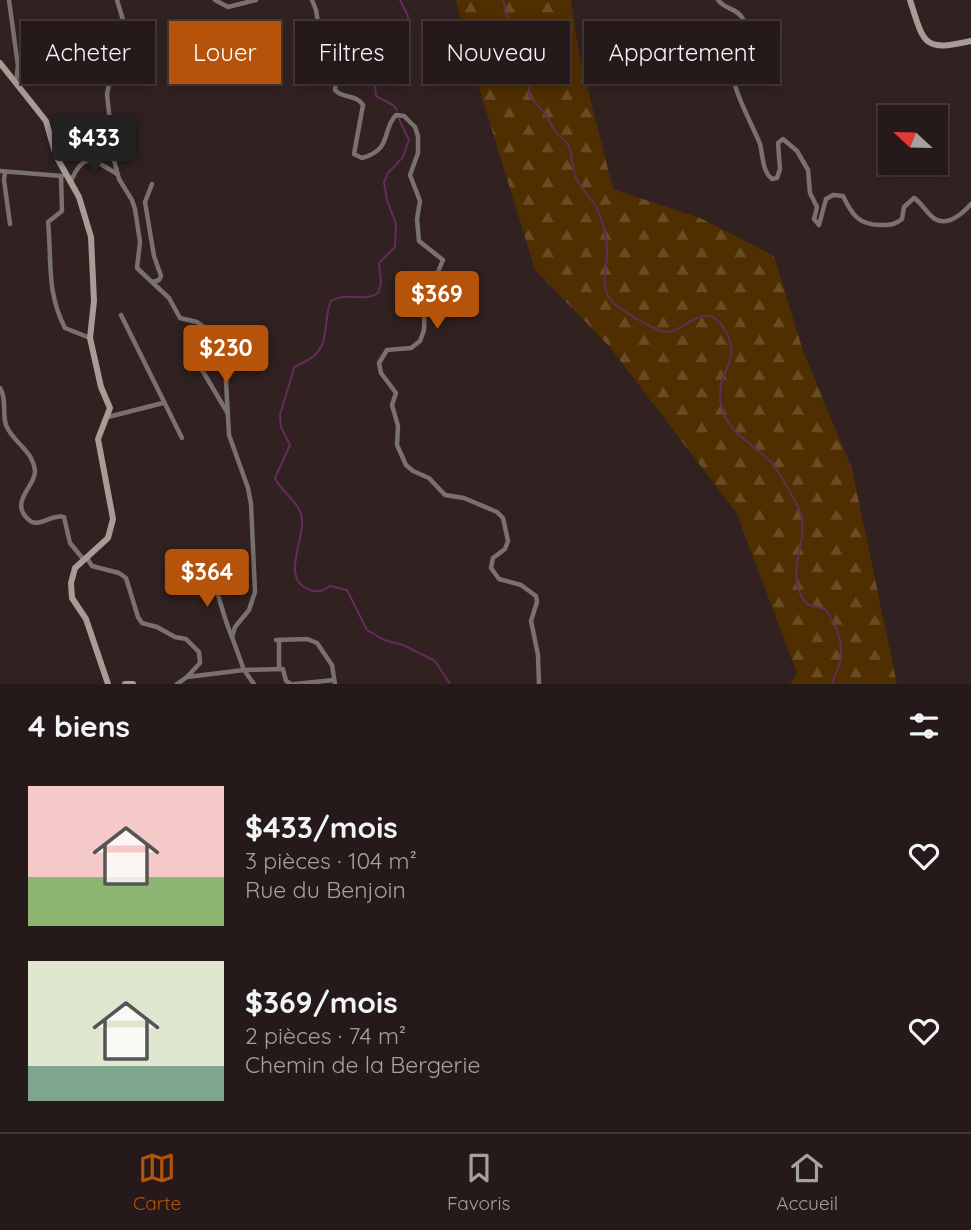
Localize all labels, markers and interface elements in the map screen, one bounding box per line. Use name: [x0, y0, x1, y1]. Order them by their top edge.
chip: Acheter: [21, 21, 155, 84]
chip: Louer: [169, 21, 281, 84]
chip: Filtres: [295, 21, 409, 84]
chip: Nouveau: [423, 21, 570, 84]
chip: Appartement: [584, 21, 780, 84]
north arrow: [878, 105, 948, 175]
map controls: [878, 105, 948, 175]
pin: $433: [53, 116, 135, 175]
text: $433: [68, 123, 120, 152]
pin: $369: [396, 272, 478, 331]
text: $369: [411, 279, 463, 308]
pin: $230: [185, 326, 267, 385]
text: $230: [199, 333, 253, 362]
pin: $364: [166, 550, 248, 609]
text: $364: [181, 557, 233, 586]
text: 4 biens: [28, 707, 130, 745]
icon: filters: [905, 707, 943, 745]
text: $433/mois: [245, 808, 398, 846]
icon: home: [84, 814, 168, 898]
icon: heart: [905, 837, 943, 875]
text: 3 pièces · 104 m²: [245, 846, 417, 875]
text: Rue du Benjoin: [245, 875, 406, 904]
text: $369/mois: [245, 983, 398, 1021]
icon: home: [84, 989, 168, 1073]
icon: heart: [905, 1012, 943, 1050]
text: 2 pièces · 74 m²: [245, 1021, 406, 1050]
text: Chemin de la Bergerie: [245, 1050, 480, 1079]
tab: Carte: [133, 1149, 181, 1215]
tab: Favoris: [447, 1149, 510, 1215]
tab: Accueil: [776, 1149, 838, 1215]

